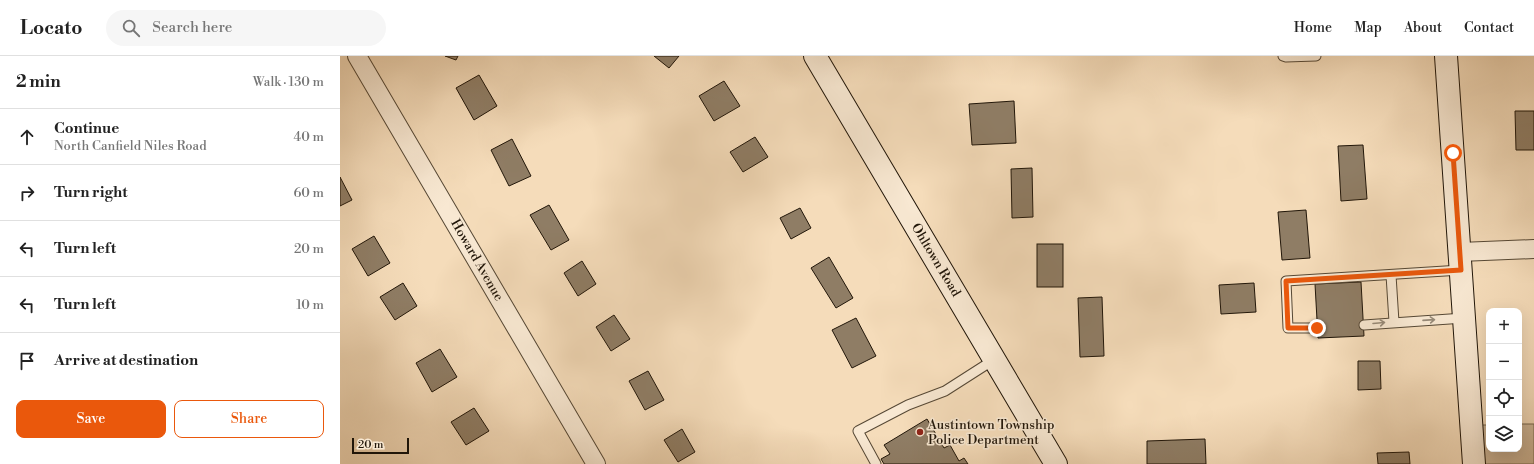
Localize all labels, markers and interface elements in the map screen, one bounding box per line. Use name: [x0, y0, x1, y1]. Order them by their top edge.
search box: [106, 10, 386, 46]
text: Locato: [20, 16, 82, 40]
icon: search: [120, 17, 142, 39]
text: Search here: [152, 18, 232, 37]
text: Home: [1294, 19, 1332, 37]
text: Map: [1354, 19, 1382, 37]
text: About: [1404, 19, 1442, 37]
text: Contact: [1464, 19, 1514, 37]
text: 2 min: [16, 71, 61, 93]
text: Walk · 130 m: [253, 74, 324, 90]
text: Continue: [54, 119, 119, 138]
icon: ahead: [16, 126, 38, 148]
text: 40 m: [294, 129, 324, 145]
text: North Canfield Niles Road: [54, 138, 207, 154]
route start: [1444, 144, 1462, 162]
icon: right: [16, 182, 38, 204]
text: Turn right: [54, 183, 128, 202]
text: 60 m: [293, 185, 324, 201]
street label: Howard Avenue: [447, 216, 507, 304]
street label: Ohltown Road: [908, 220, 964, 300]
icon: left: [16, 238, 38, 260]
text: Turn left: [54, 239, 116, 258]
text: 20 m: [294, 241, 324, 257]
icon: left: [16, 294, 38, 316]
text: Turn left: [54, 295, 116, 314]
text: 10 m: [296, 297, 324, 313]
map controls: [1486, 308, 1522, 452]
button: +: [1486, 308, 1522, 344]
one-way arrow: [1422, 316, 1435, 323]
route end: [1308, 319, 1326, 337]
one-way arrow: [1372, 320, 1385, 327]
button: −: [1486, 344, 1522, 380]
icon: arrive: [16, 350, 38, 372]
text: Arrive at destination: [54, 351, 198, 370]
button: locate: [1486, 380, 1522, 416]
button: Save: [16, 400, 166, 438]
button: Share: [174, 400, 324, 438]
button: layers: [1486, 416, 1522, 452]
place label: Austintown Township Police Department: [927, 417, 1055, 448]
marker: Austintown Township Police Department: [915, 427, 925, 437]
scale bar: [352, 436, 409, 455]
text: 20 m: [358, 438, 383, 452]

